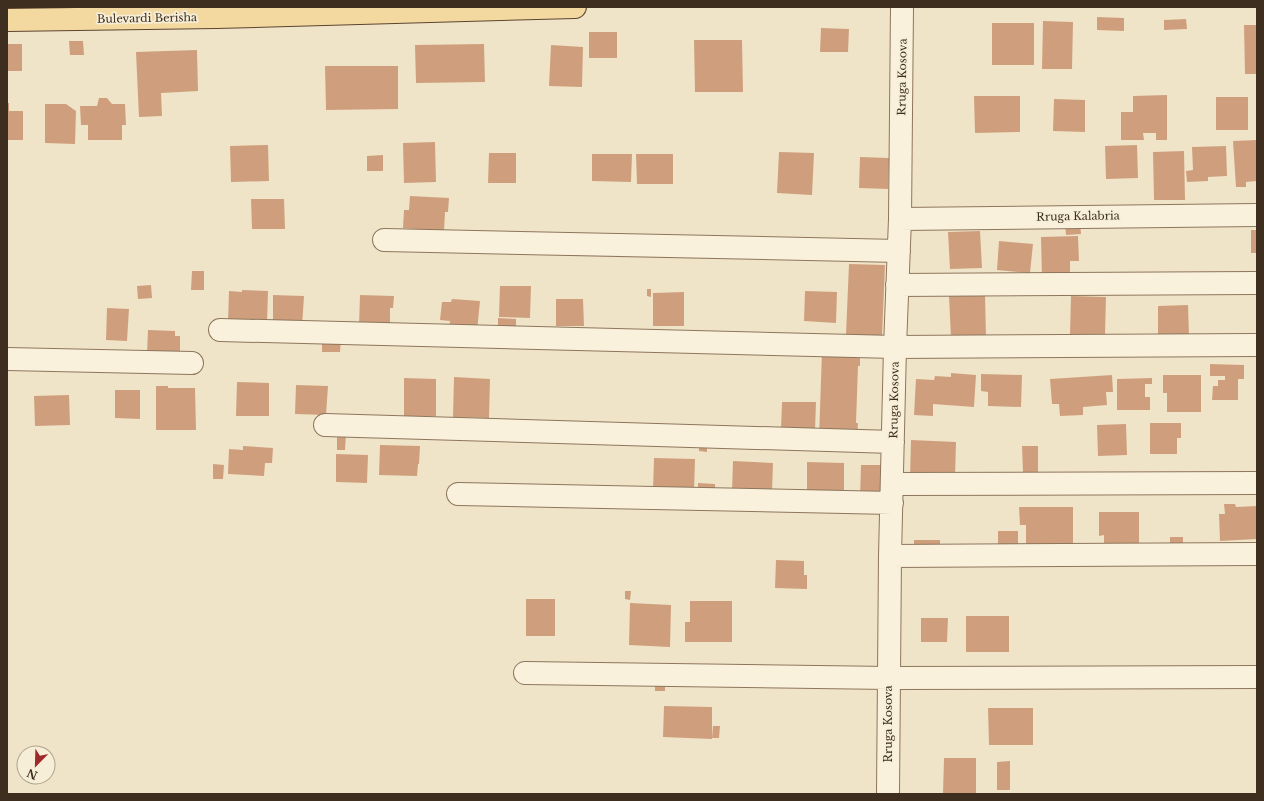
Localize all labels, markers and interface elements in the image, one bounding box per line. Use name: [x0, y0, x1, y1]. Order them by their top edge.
street label: Bulevardi Berisha: [97, 10, 198, 26]
street label: Rruga Kosova: [894, 37, 910, 116]
street label: Rruga Kalabria: [1036, 208, 1121, 224]
street label: Rruga Kosova: [886, 360, 902, 439]
street label: Rruga Kosova: [881, 685, 895, 763]
north arrow: [16, 745, 56, 785]
text: N: [24, 765, 40, 783]

